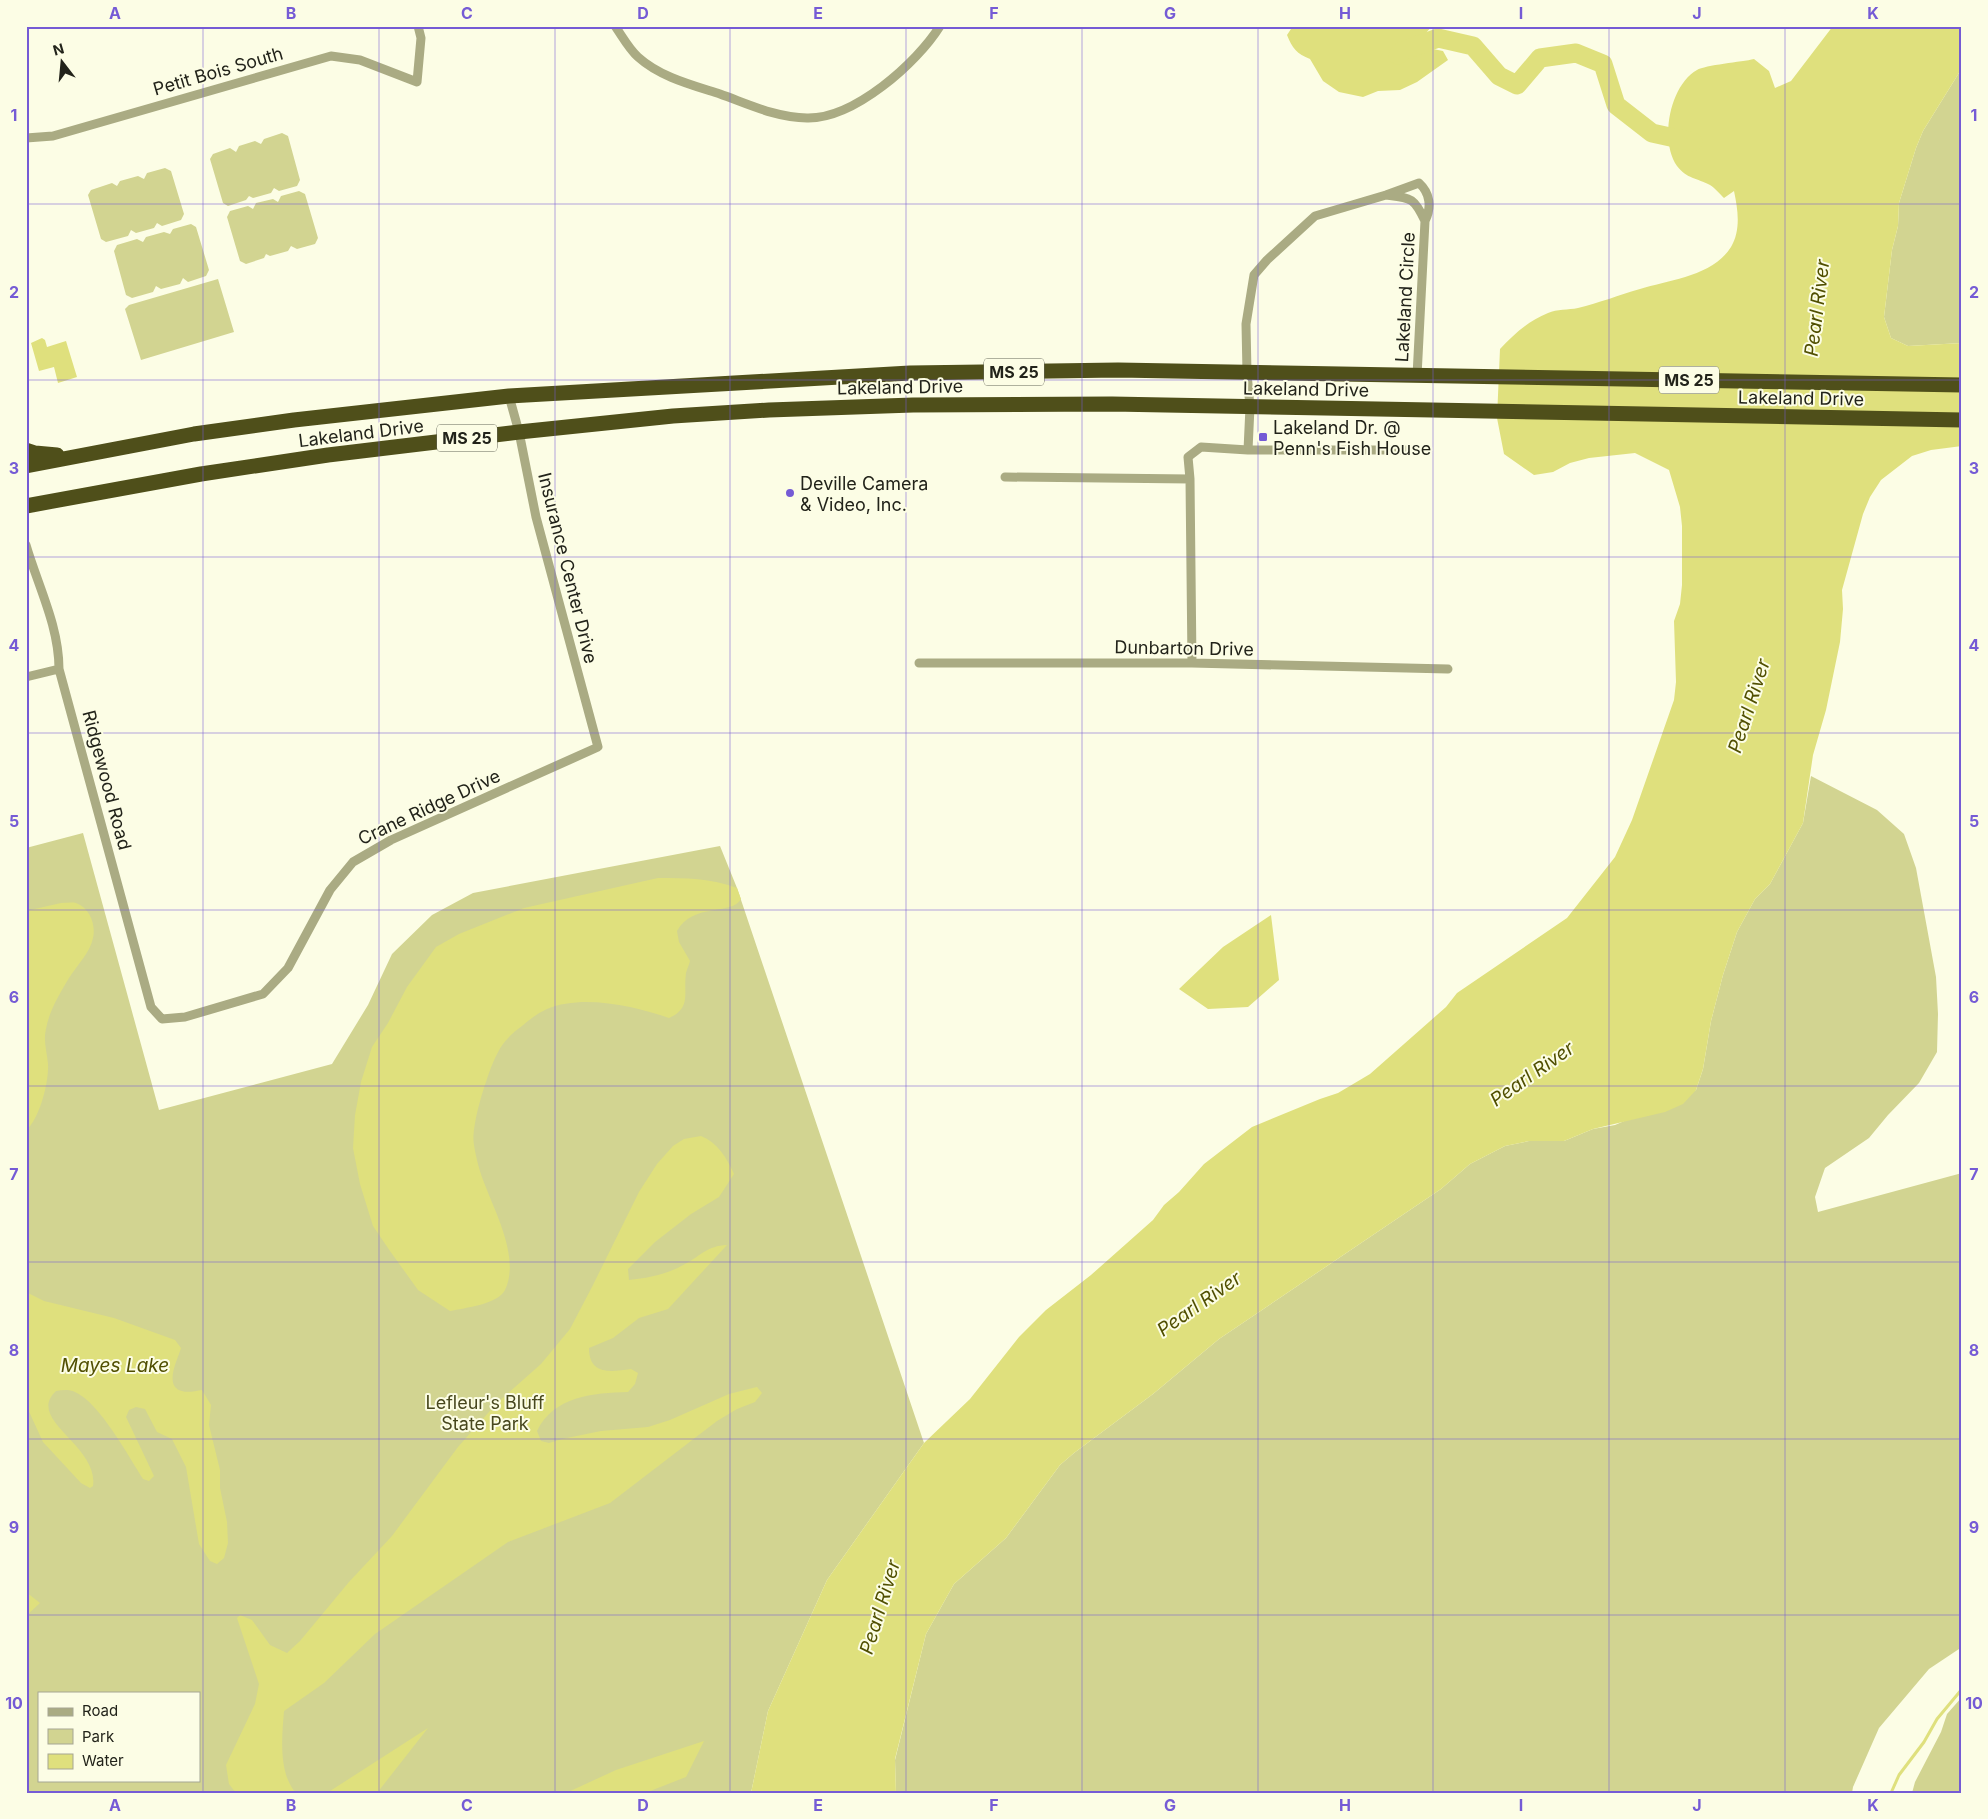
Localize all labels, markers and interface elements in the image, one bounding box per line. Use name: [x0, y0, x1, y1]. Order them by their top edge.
text: A: [109, 3, 121, 23]
text: B: [286, 3, 296, 23]
text: C: [461, 3, 473, 23]
text: D: [637, 3, 649, 23]
text: E: [813, 3, 823, 23]
text: F: [989, 3, 999, 23]
text: G: [1164, 3, 1176, 23]
text: H: [1339, 3, 1351, 23]
text: I: [1519, 3, 1523, 23]
text: J: [1692, 3, 1702, 23]
text: K: [1867, 3, 1879, 23]
north arrow: [38, 38, 88, 88]
text: N: [51, 39, 66, 59]
street label: Petit Bois South: [151, 42, 285, 100]
text: 1: [11, 105, 17, 125]
text: 1: [1971, 105, 1977, 125]
street label: Lakeland Circle: [1391, 231, 1419, 363]
water label: Pearl River: [1800, 257, 1834, 358]
text: 2: [9, 282, 19, 302]
text: 2: [1969, 282, 1979, 302]
road number: MS 25: [984, 358, 1044, 386]
road number: MS 25: [1659, 366, 1719, 394]
street label: Lakeland Drive: [837, 375, 963, 399]
street label: Lakeland Drive: [1243, 377, 1369, 401]
street label: Lakeland Drive: [1738, 386, 1864, 410]
street label: Lakeland Drive: [297, 415, 425, 451]
place label: Lakeland Dr. @ Penn's Fish House: [1273, 417, 1431, 459]
road number: MS 25: [437, 424, 497, 452]
marker: Lakeland Dr. @ Penn's Fish House: [1257, 431, 1269, 443]
text: 3: [9, 458, 19, 478]
text: 3: [1969, 458, 1979, 478]
street label: Insurance Center Drive: [534, 470, 602, 666]
place label: Deville Camera & Video, Inc.: [800, 473, 928, 515]
marker: Deville Camera & Video, Inc.: [784, 487, 796, 499]
text: 4: [9, 635, 20, 655]
text: 4: [1969, 635, 1980, 655]
street label: Dunbarton Drive: [1114, 636, 1254, 660]
water label: Pearl River: [1723, 655, 1775, 756]
street label: Ridgewood Road: [78, 708, 136, 852]
street label: Crane Ridge Drive: [355, 765, 503, 849]
text: 5: [9, 811, 19, 831]
text: 5: [1969, 811, 1979, 831]
text: 6: [9, 987, 19, 1007]
text: 6: [1969, 987, 1979, 1007]
water label: Pearl River: [1486, 1036, 1579, 1111]
text: 7: [9, 1164, 19, 1184]
text: 7: [1969, 1164, 1979, 1184]
water label: Pearl River: [1153, 1266, 1246, 1341]
text: 8: [9, 1340, 19, 1360]
text: 8: [1969, 1340, 1979, 1360]
water label: Mayes Lake: [61, 1354, 169, 1377]
park label: Lefleur's Bluff State Park: [426, 1392, 545, 1434]
text: 9: [9, 1517, 19, 1537]
text: 9: [1969, 1517, 1979, 1537]
water label: Pearl River: [855, 1556, 905, 1657]
legend: [38, 1692, 200, 1782]
text: 10: [5, 1693, 23, 1713]
text: 10: [1965, 1693, 1983, 1713]
text: Road: [82, 1701, 118, 1720]
text: Park: [82, 1727, 115, 1746]
text: Water: [82, 1751, 124, 1770]
text: A: [109, 1795, 121, 1815]
text: B: [286, 1795, 296, 1815]
text: C: [461, 1795, 473, 1815]
text: D: [637, 1795, 649, 1815]
text: E: [813, 1795, 823, 1815]
text: F: [989, 1795, 999, 1815]
text: G: [1164, 1795, 1176, 1815]
text: H: [1339, 1795, 1351, 1815]
text: I: [1519, 1795, 1523, 1815]
text: J: [1692, 1795, 1702, 1815]
text: K: [1867, 1795, 1879, 1815]

